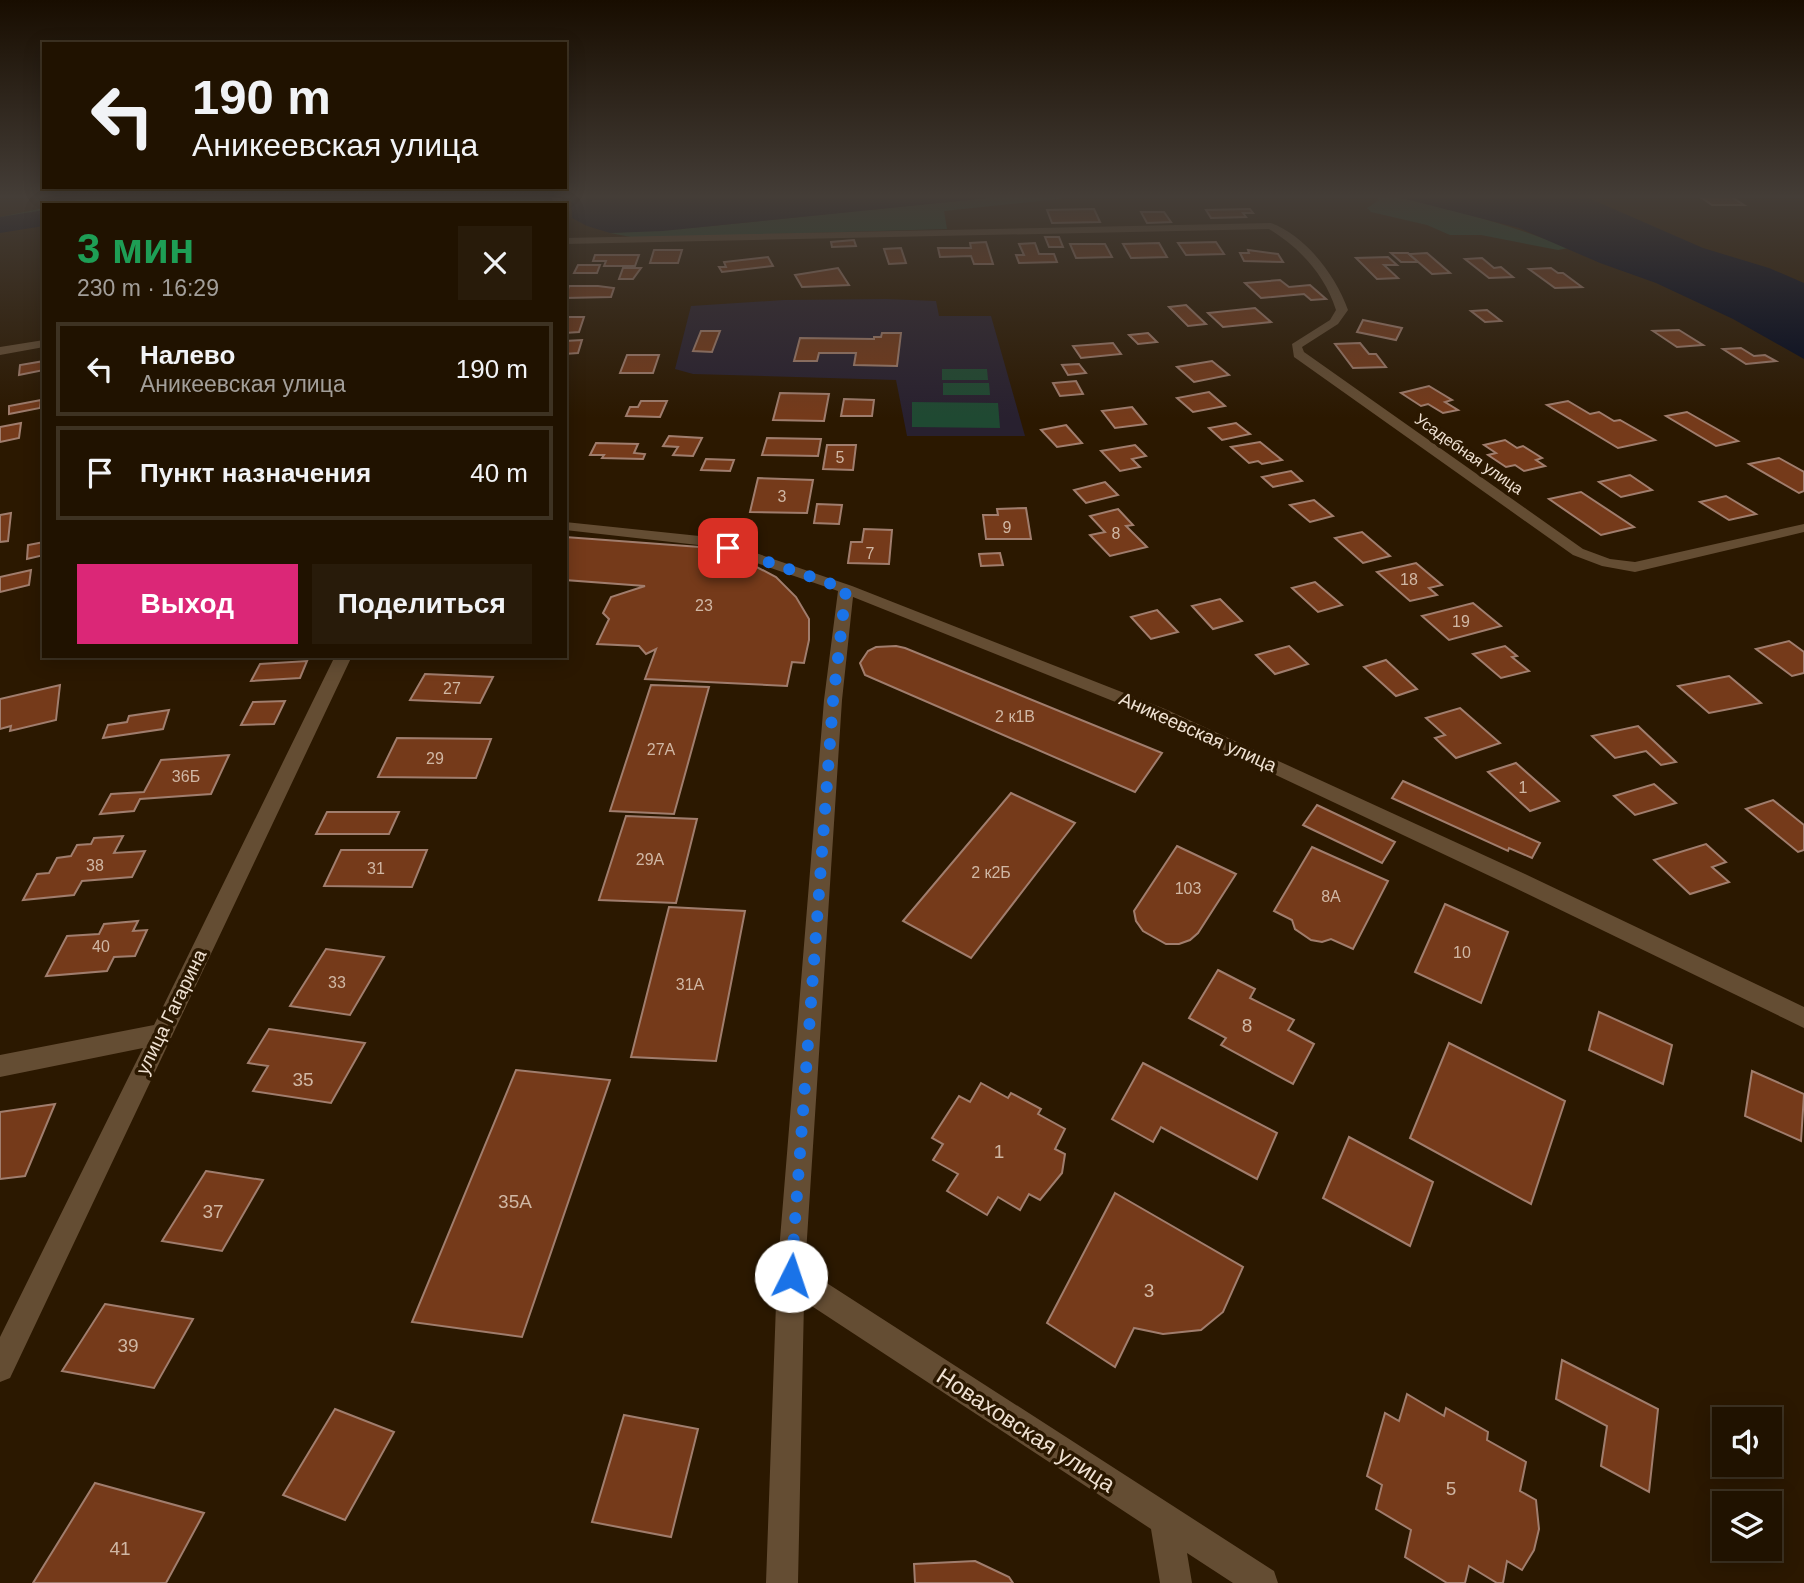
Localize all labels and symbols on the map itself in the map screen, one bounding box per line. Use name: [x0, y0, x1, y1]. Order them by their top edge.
street label: Усадебная улица: [1412, 410, 1526, 498]
house number: 5: [836, 449, 845, 466]
house number: 3: [778, 488, 787, 505]
pin: [698, 518, 758, 578]
house number: 9: [1003, 519, 1012, 536]
house number: 8: [1112, 525, 1121, 542]
house number: 7: [866, 545, 875, 562]
house number: 18: [1400, 571, 1418, 588]
house number: 23: [695, 597, 713, 614]
house number: 19: [1452, 613, 1470, 630]
house number: 27: [443, 680, 461, 697]
street label: Аникеевская улица: [1116, 688, 1280, 776]
house number: 2 к1В: [995, 708, 1035, 725]
house number: 27А: [647, 741, 676, 758]
house number: 29: [426, 750, 444, 767]
house number: 36Б: [172, 768, 200, 785]
house number: 1: [1519, 779, 1528, 796]
house number: 29А: [636, 851, 665, 868]
house number: 38: [86, 857, 104, 874]
house number: 31: [367, 860, 385, 877]
house number: 2 к2Б: [971, 864, 1011, 881]
house number: 103: [1175, 880, 1201, 897]
house number: 8А: [1321, 888, 1341, 905]
house number: 40: [92, 938, 110, 955]
house number: 10: [1453, 944, 1471, 961]
street label: улица Гагарина: [132, 946, 211, 1078]
house number: 33: [328, 974, 346, 991]
house number: 31А: [676, 976, 705, 993]
house number: 8: [1242, 1015, 1252, 1036]
house number: 35: [292, 1069, 314, 1090]
house number: 1: [994, 1141, 1004, 1162]
house number: 35А: [498, 1191, 532, 1212]
house number: 37: [202, 1201, 224, 1222]
position arrow: [754, 1239, 828, 1313]
house number: 3: [1144, 1280, 1154, 1301]
house number: 39: [117, 1335, 139, 1356]
street label: Новаховская улица: [932, 1363, 1120, 1497]
house number: 5: [1446, 1478, 1456, 1499]
house number: 41: [109, 1538, 131, 1559]

